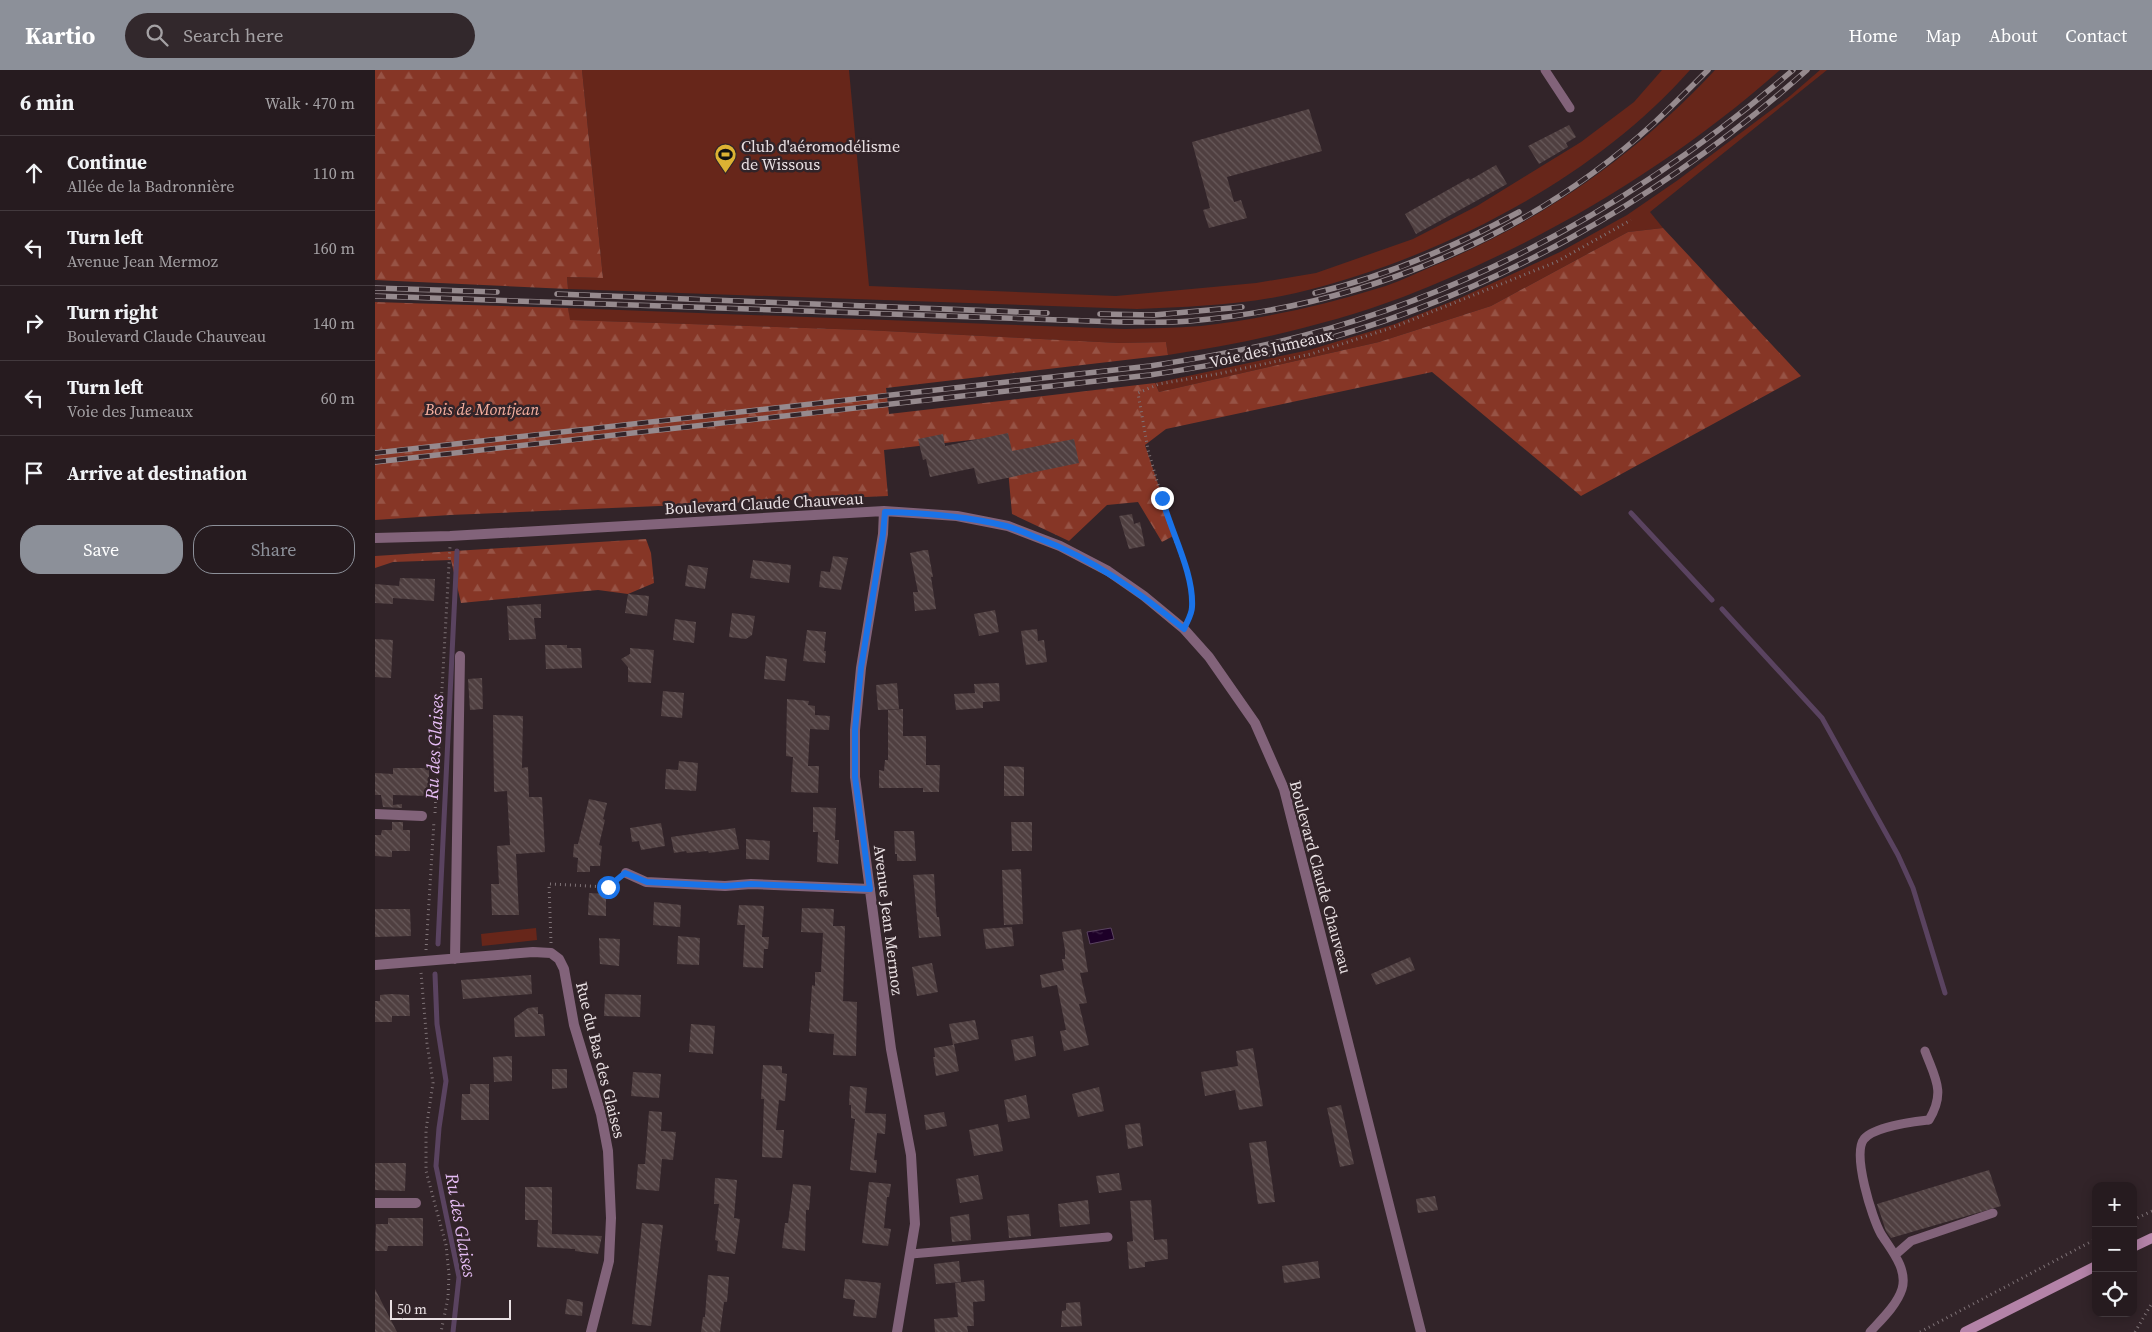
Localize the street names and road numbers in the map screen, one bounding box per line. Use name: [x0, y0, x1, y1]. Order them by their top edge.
street label: Voie des Jumeaux: [1207, 323, 1335, 373]
street label: Boulevard Claude Chauveau: [664, 487, 864, 519]
street label: Boulevard Claude Chauveau: [1285, 778, 1357, 976]
street label: Avenue Jean Mermoz: [869, 844, 909, 996]
street label: Rue du Bas des Glaises: [571, 979, 631, 1141]

